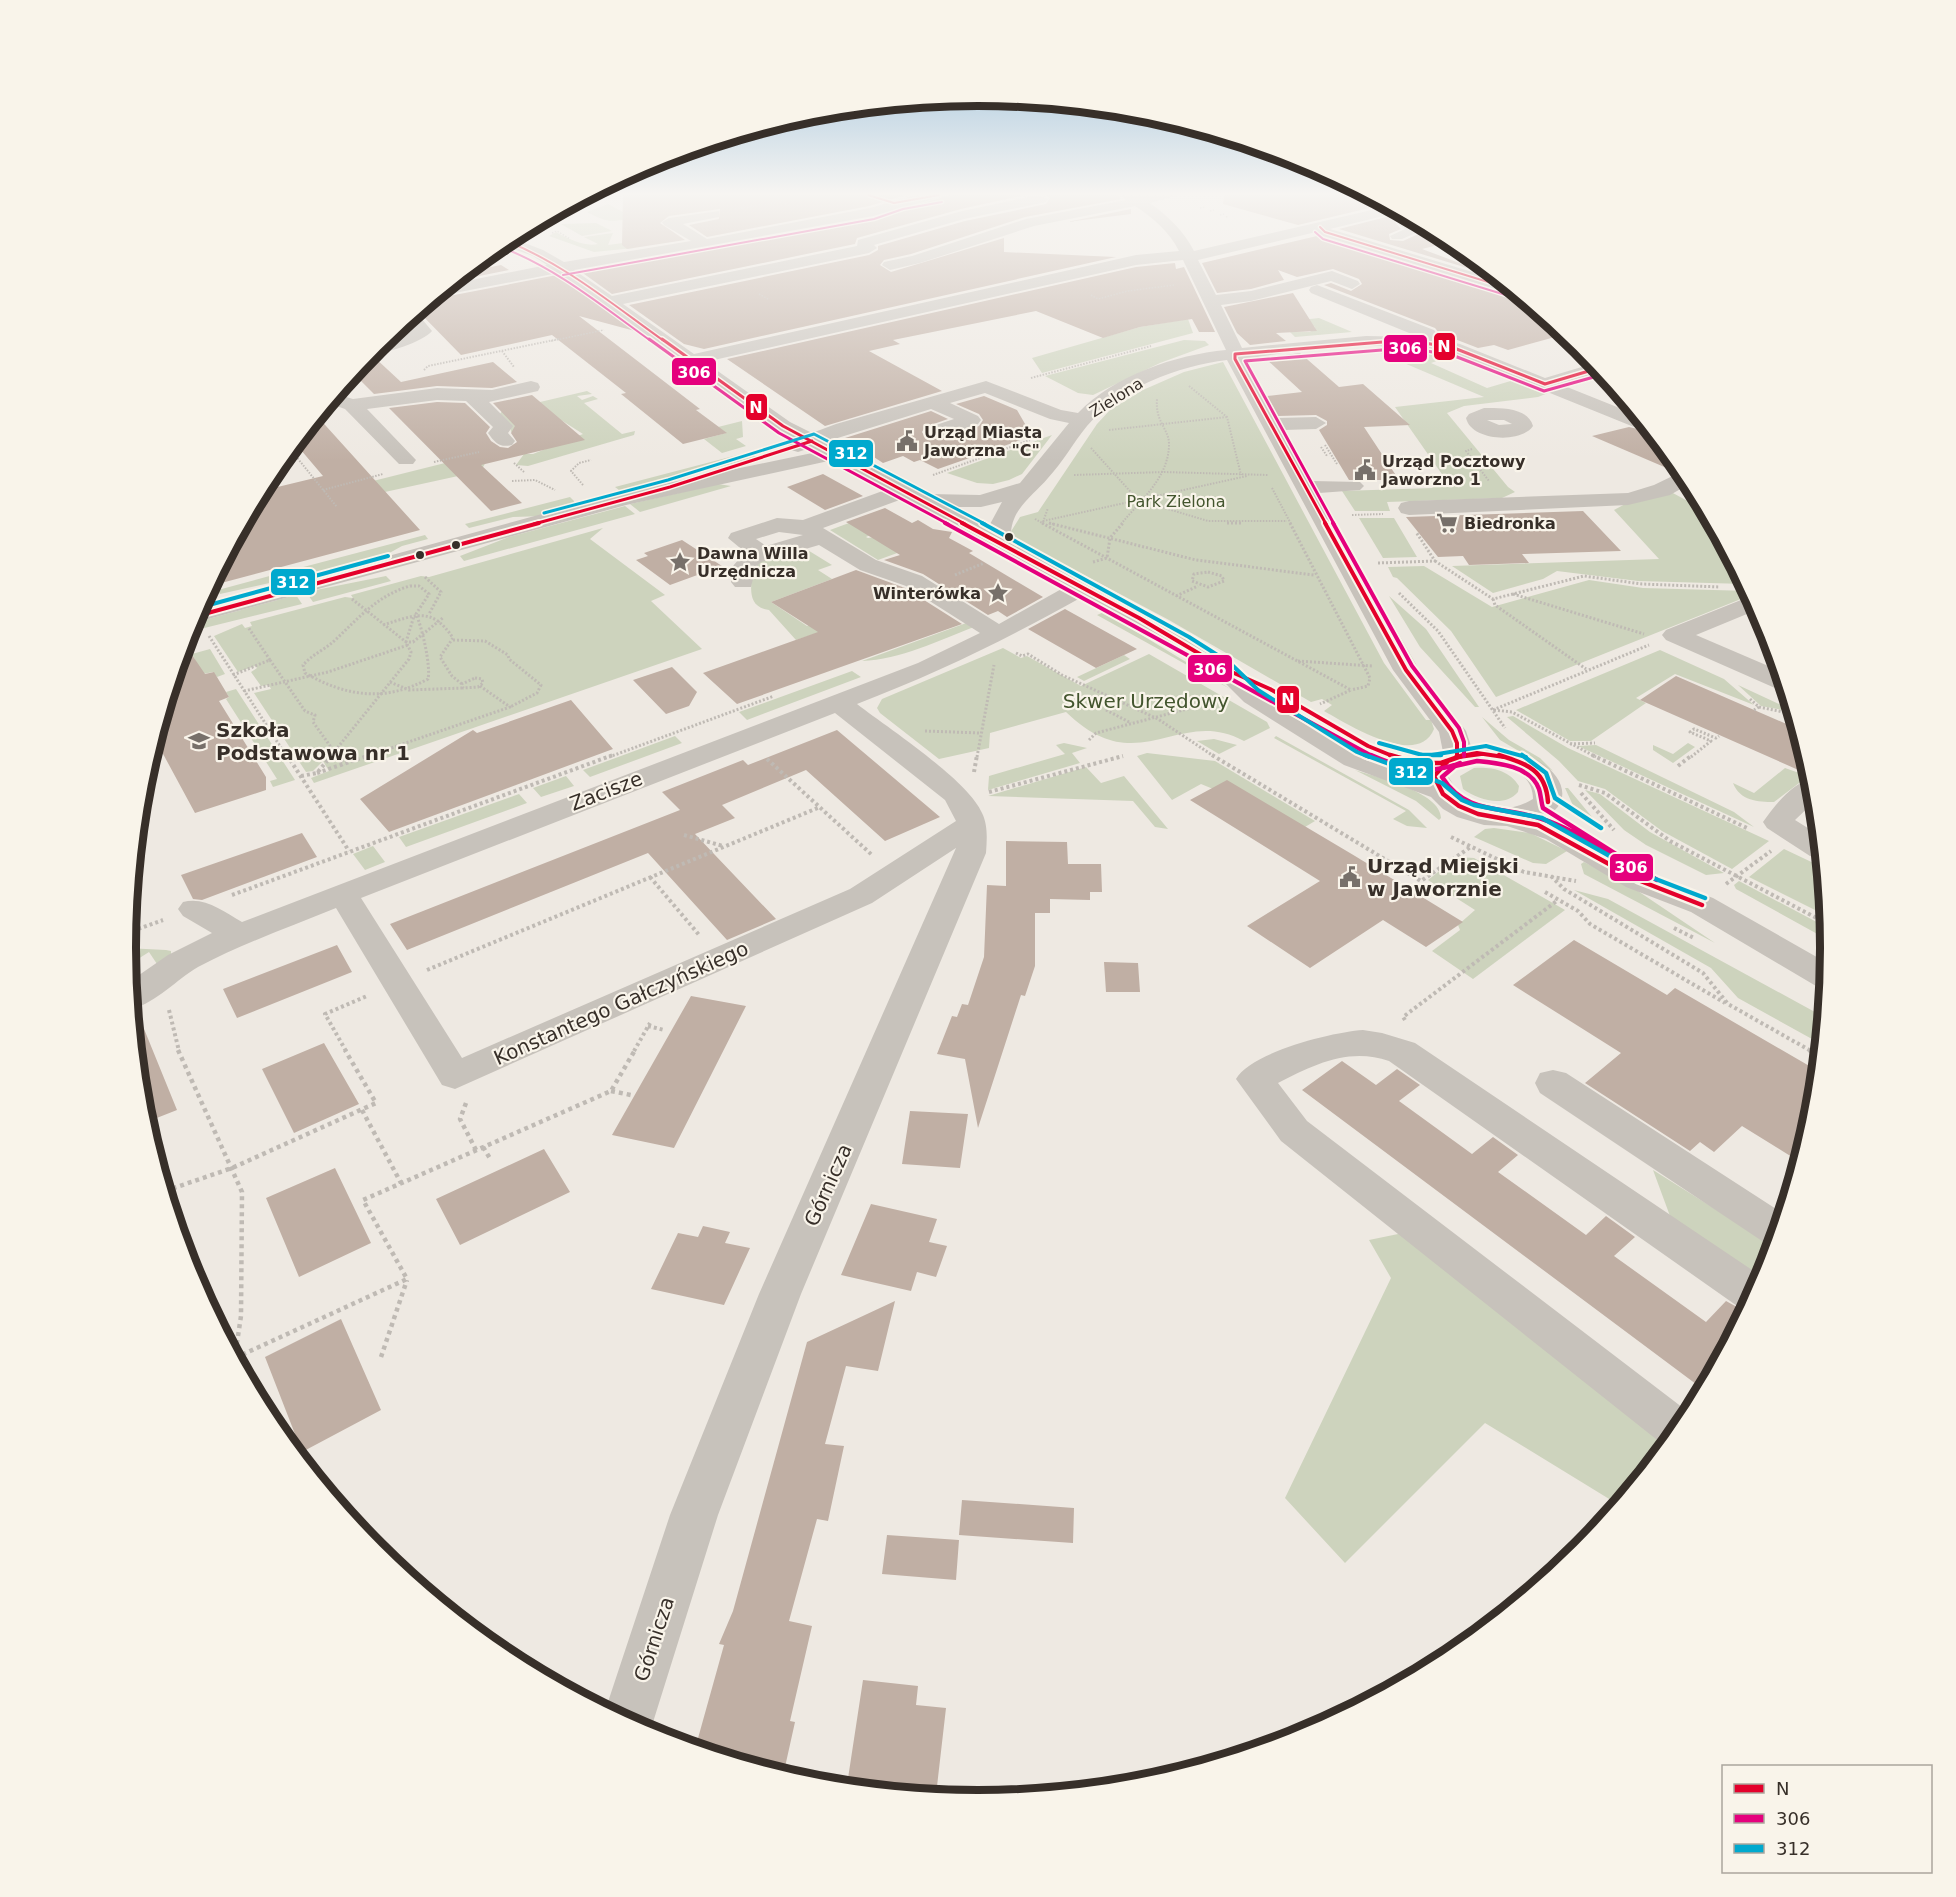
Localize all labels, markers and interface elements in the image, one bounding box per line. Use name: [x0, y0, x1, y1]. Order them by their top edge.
line badge: N: [1433, 332, 1456, 361]
line badge: 306: [1383, 334, 1428, 363]
text: N: [1437, 337, 1451, 356]
text: 306: [1388, 339, 1422, 358]
line badge: 306: [671, 357, 717, 386]
text: 306: [677, 363, 711, 382]
street label: Zielona: [1086, 374, 1147, 421]
line badge: N: [745, 393, 768, 421]
text: N: [749, 398, 763, 417]
place label: Urząd Miasta Jaworzna "C": [923, 423, 1042, 460]
public building icon: Urząd Miasta Jaworzna "C": [895, 429, 919, 453]
line badge: 312: [828, 439, 874, 468]
text: 312: [834, 444, 868, 463]
place label: Urząd Pocztowy Jaworzno 1: [1381, 452, 1526, 489]
public building icon: Urząd Pocztowy Jaworzno 1: [1353, 458, 1377, 482]
park label: Park Zielona: [1126, 492, 1226, 511]
supermarket icon: Biedronka: [1435, 511, 1459, 535]
place label: Biedronka: [1464, 514, 1556, 533]
unlabelled marker: [1003, 531, 1015, 543]
unlabelled marker: [450, 539, 462, 551]
place label: Dawna Willa Urzędnicza: [697, 544, 809, 581]
unlabelled marker: [414, 549, 426, 561]
place icon: Dawna Willa Urzędnicza: [668, 550, 692, 574]
line badge: 312: [270, 568, 316, 596]
text: 312: [276, 573, 310, 592]
place icon: Winterówka: [986, 581, 1010, 605]
place label: Winterówka: [873, 584, 981, 603]
line badge: 306: [1187, 654, 1233, 683]
text: 306: [1193, 660, 1227, 679]
line badge: N: [1276, 685, 1300, 714]
park label: Skwer Urzędowy: [1063, 689, 1229, 713]
text: N: [1281, 690, 1295, 709]
place label: Szkoła Podstawowa nr 1: [216, 718, 410, 765]
school or university icon: Szkoła Podstawowa nr 1: [187, 729, 211, 753]
line badge: 312: [1388, 757, 1434, 786]
text: 312: [1394, 763, 1428, 782]
street label: Zacisze: [566, 766, 646, 816]
line badge: 306: [1609, 853, 1654, 882]
place label: Urząd Miejski w Jaworznie: [1367, 854, 1519, 901]
text: 306: [1614, 858, 1648, 877]
public building icon: Urząd Miejski w Jaworznie: [1338, 865, 1362, 889]
street label: Konstantego Gałczyńskiego: [490, 936, 752, 1070]
street label: Górnicza: [799, 1140, 857, 1230]
street label: Górnicza: [629, 1594, 679, 1684]
legend: [1722, 1765, 1932, 1873]
text: N: [1776, 1778, 1789, 1799]
text: 306: [1776, 1808, 1810, 1829]
text: 312: [1776, 1838, 1810, 1859]

